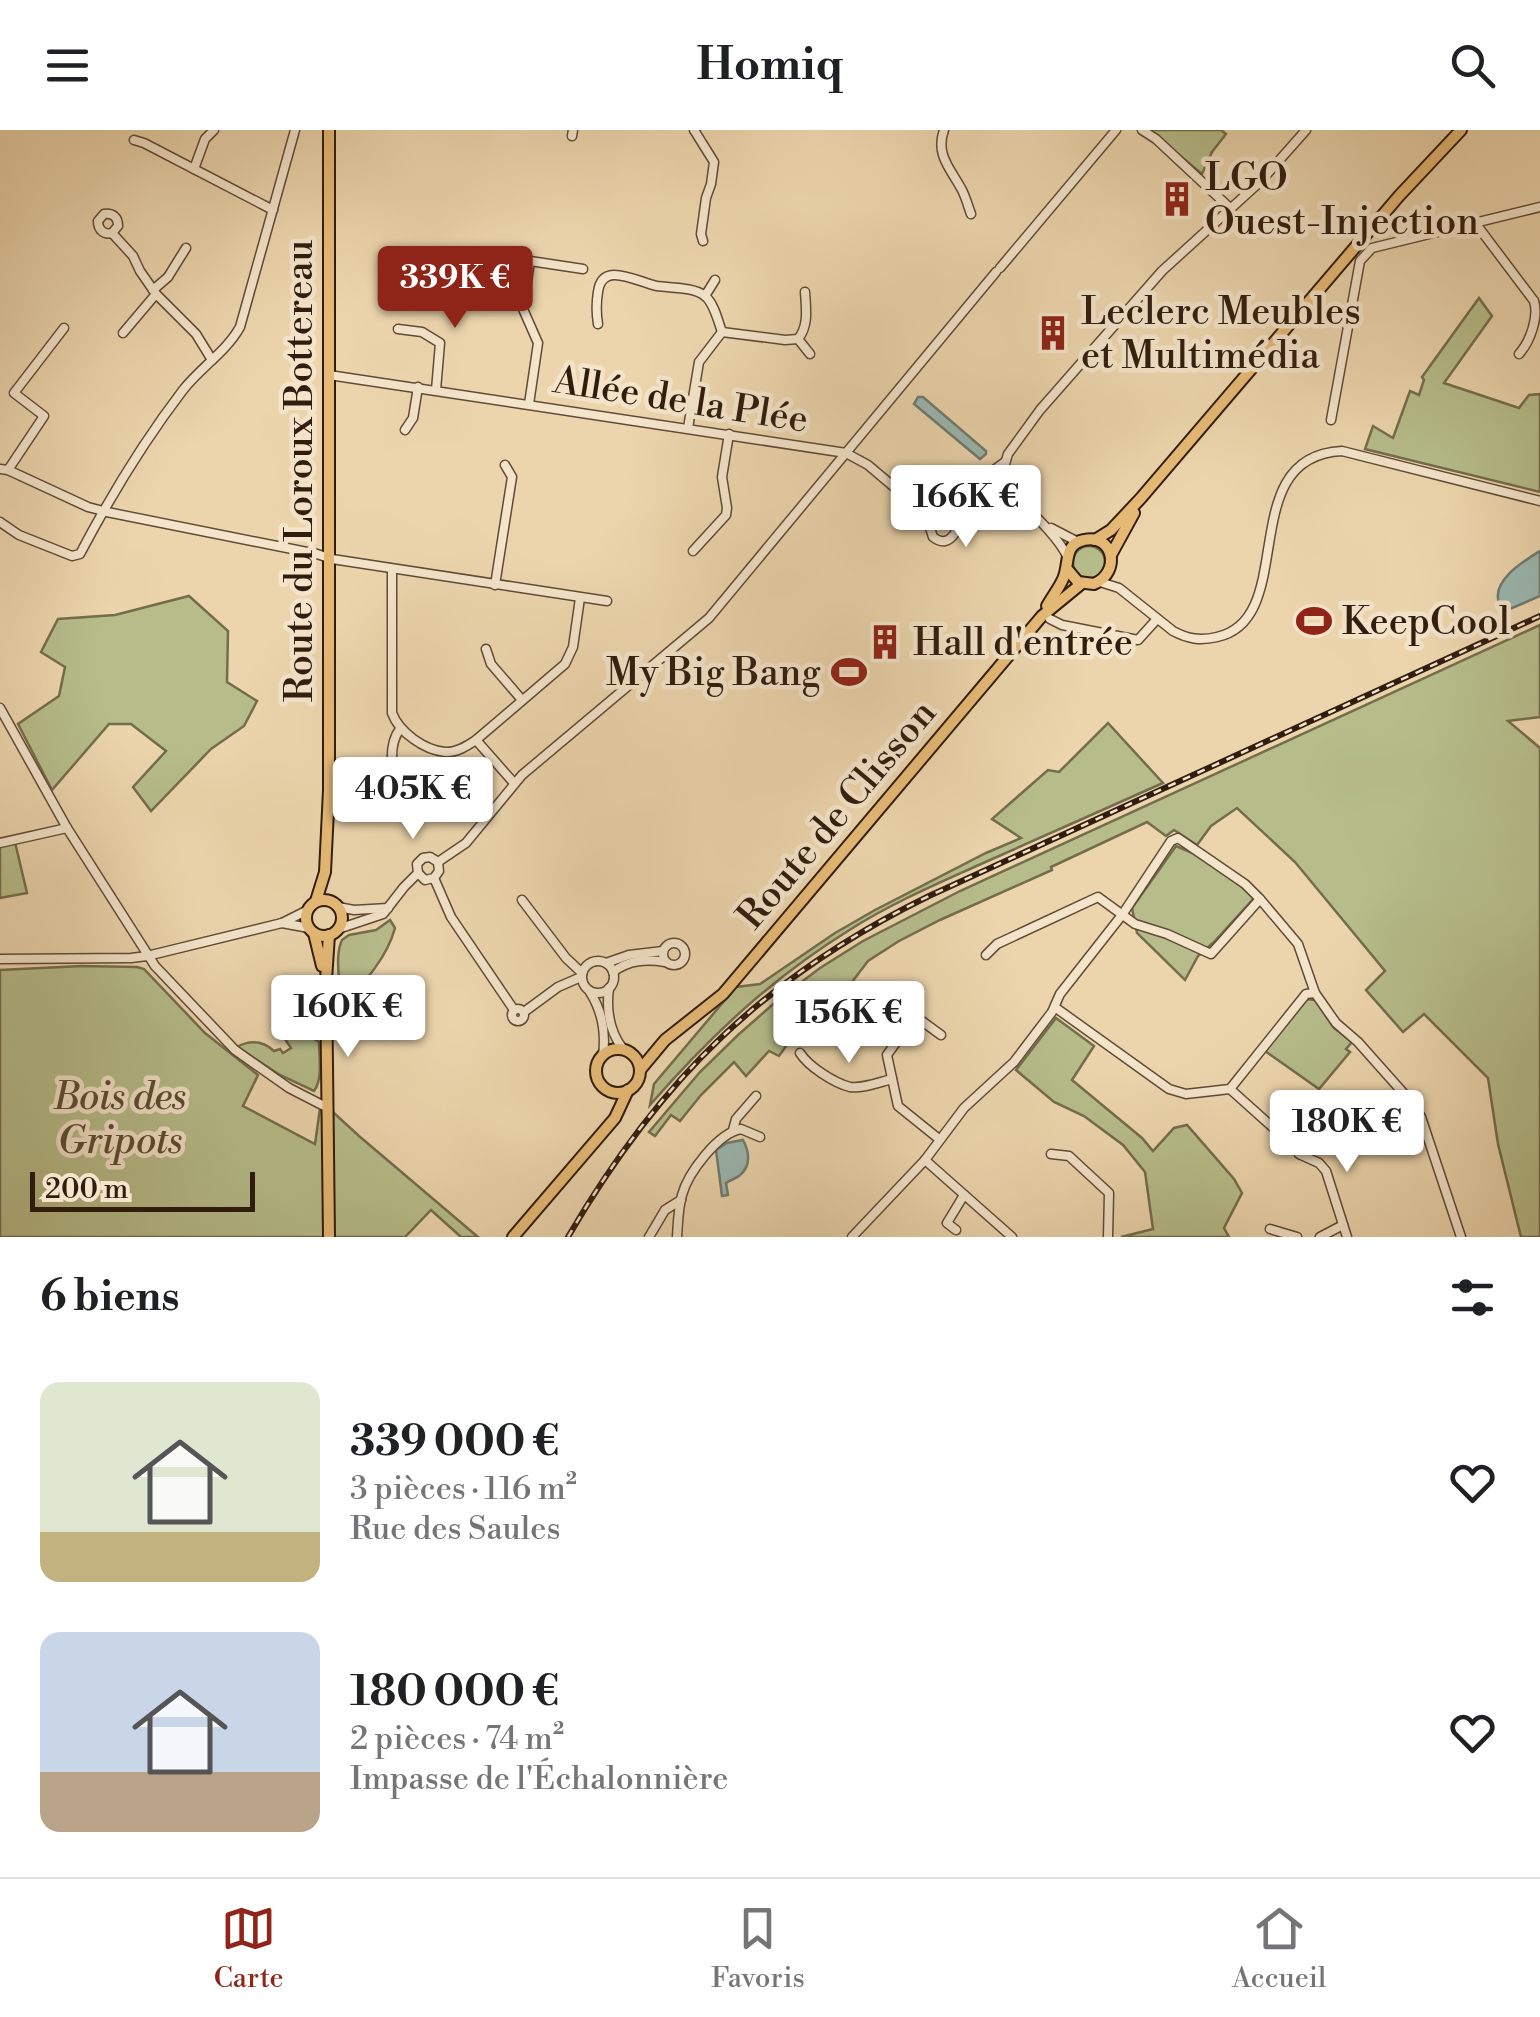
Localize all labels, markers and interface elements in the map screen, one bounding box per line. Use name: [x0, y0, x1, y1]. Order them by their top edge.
text: Homiq: [697, 37, 843, 94]
icon: menu: [40, 38, 95, 93]
icon: search: [1445, 38, 1500, 93]
place label: LGO Ouest-Injection: [1205, 155, 1479, 246]
building icon: LGO Ouest-Injection: [1158, 180, 1196, 218]
street label: Route du Loroux Bottereau: [277, 239, 324, 702]
pin: 339K €: [374, 246, 536, 331]
text: 339K €: [400, 258, 510, 298]
place label: Leclerc Meubles et Multimédia: [1081, 289, 1361, 380]
building icon: Leclerc Meubles et Multimédia: [1034, 314, 1072, 352]
street label: Allée de la Plée: [549, 357, 812, 444]
pin: 166K €: [885, 465, 1047, 550]
text: 166K €: [913, 477, 1019, 517]
place label: KeepCool: [1342, 599, 1510, 646]
sports icon: KeepCool: [1295, 602, 1333, 640]
place label: Hall d'entrée: [913, 620, 1133, 667]
building icon: Hall d'entrée: [866, 623, 904, 661]
place label: My Big Bang: [606, 650, 821, 697]
sports icon: My Big Bang: [830, 653, 868, 691]
street label: Route de Clisson: [728, 691, 947, 939]
pin: 405K €: [332, 757, 494, 842]
text: 405K €: [355, 769, 471, 809]
pin: 160K €: [267, 975, 429, 1060]
pin: 156K €: [768, 981, 930, 1066]
text: 160K €: [293, 987, 403, 1027]
text: 156K €: [795, 993, 903, 1033]
park label: Bois des Gripots: [53, 1074, 186, 1165]
pin: 180K €: [1266, 1090, 1428, 1175]
text: 180K €: [1292, 1102, 1402, 1142]
scale bar: [30, 1167, 255, 1212]
text: 200 m: [45, 1172, 128, 1207]
icon: filters: [1445, 1270, 1500, 1325]
text: 6 biens: [40, 1271, 179, 1324]
text: 339 000 €: [350, 1416, 559, 1469]
icon: home: [120, 1422, 240, 1542]
icon: heart: [1445, 1455, 1500, 1510]
text: 3 pièces · 116 m²: [350, 1469, 577, 1509]
text: Rue des Saules: [350, 1509, 561, 1549]
text: 180 000 €: [350, 1666, 559, 1719]
icon: home: [120, 1672, 240, 1792]
icon: heart: [1445, 1705, 1500, 1760]
text: 2 pièces · 74 m²: [350, 1719, 564, 1759]
text: Impasse de l'Échalonnière: [350, 1759, 728, 1799]
tab: Carte: [214, 1901, 284, 1996]
tab: Favoris: [711, 1901, 805, 1996]
tab: Accueil: [1232, 1901, 1326, 1996]

